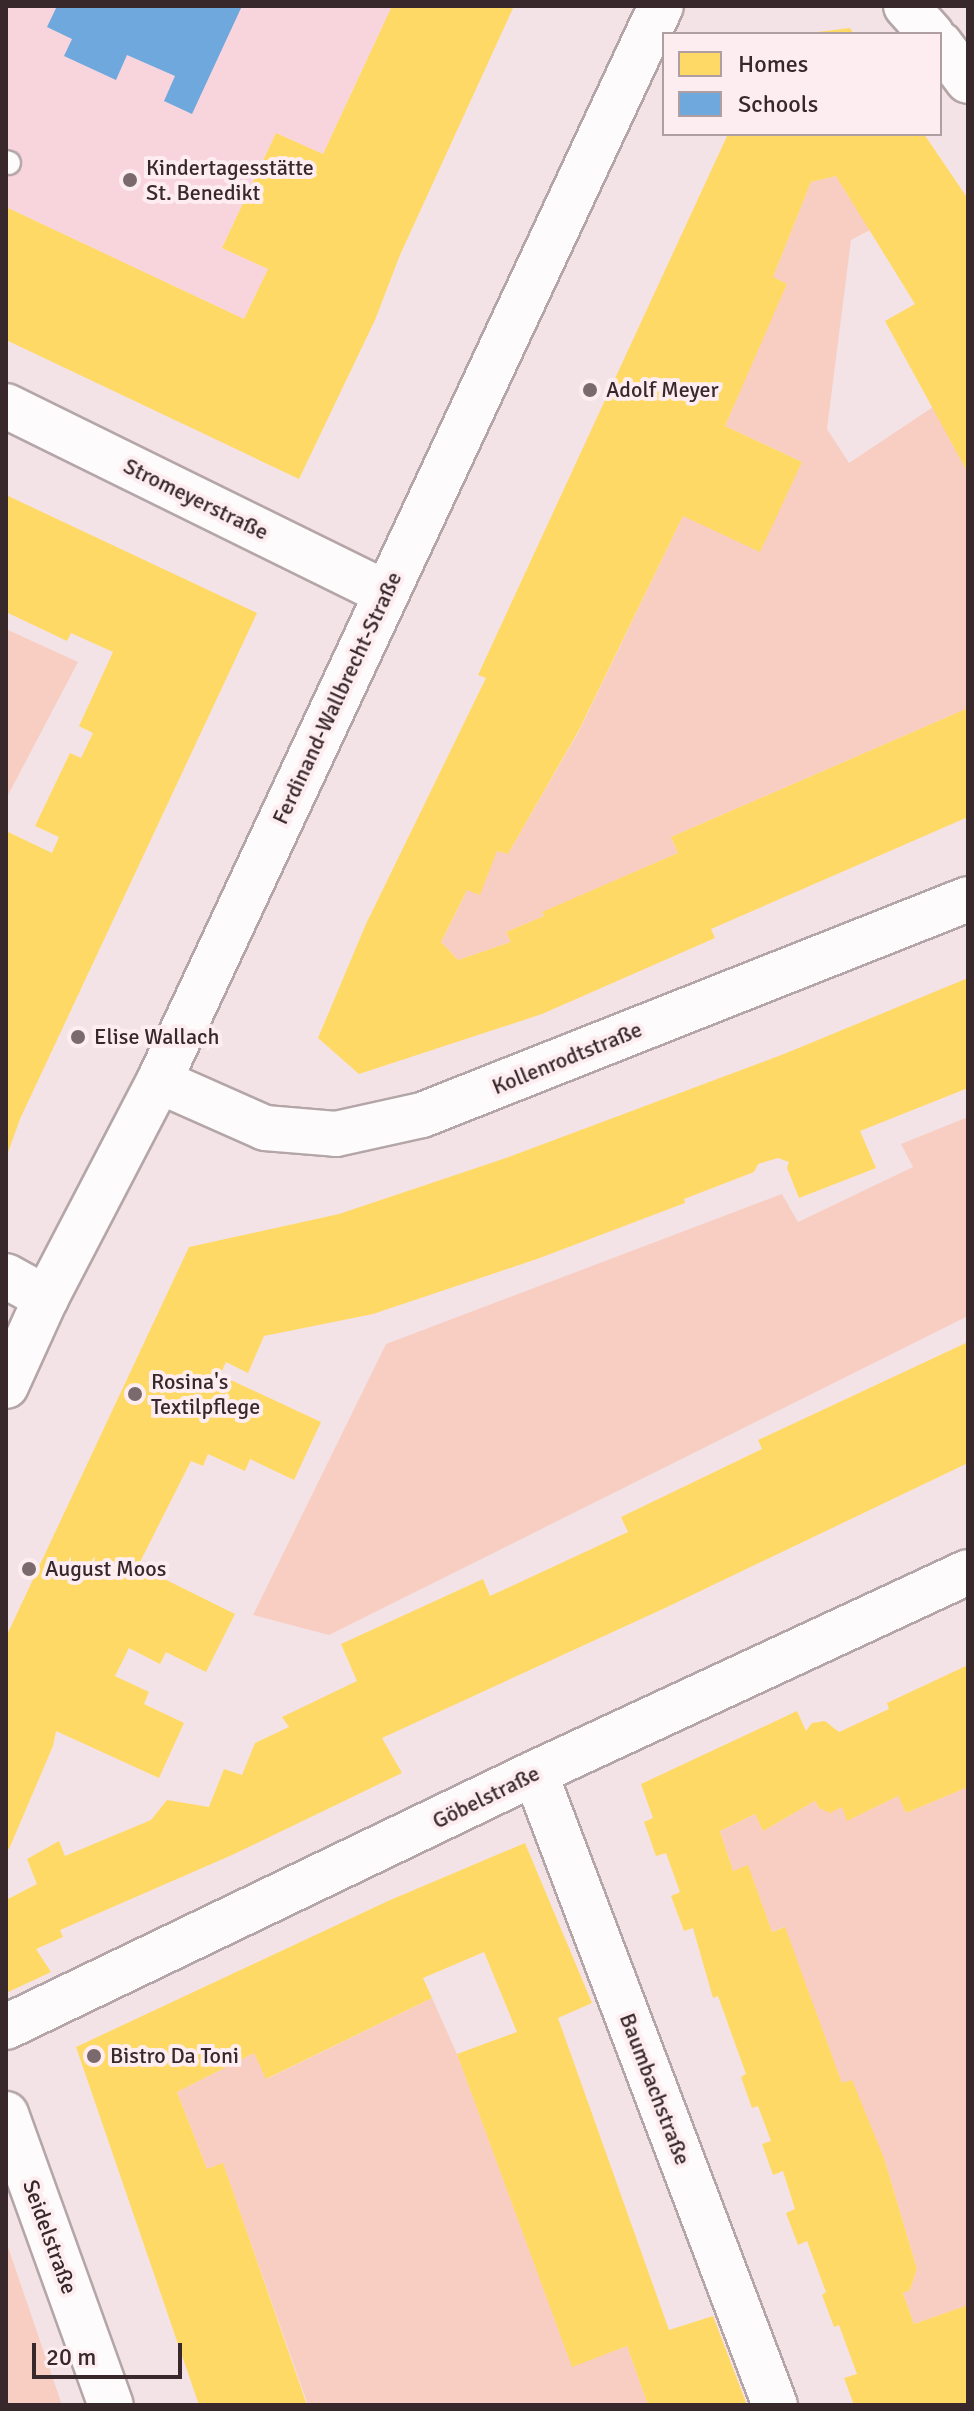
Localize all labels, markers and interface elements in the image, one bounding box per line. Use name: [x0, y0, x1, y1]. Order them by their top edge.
legend: [662, 32, 942, 136]
text: Homes: [738, 49, 808, 79]
text: Schools: [738, 89, 818, 119]
place label: Kindertagesstätte St. Benedikt: [146, 154, 314, 206]
marker: Kindertagesstätte St. Benedikt: [121, 171, 139, 189]
place label: Adolf Meyer: [606, 377, 719, 403]
marker: Adolf Meyer: [581, 381, 599, 399]
street label: Stromeyerstraße: [119, 453, 273, 545]
street label: Ferdinand-Wallbrecht-Straße: [267, 568, 407, 828]
street label: Kollenrodtstraße: [488, 1016, 646, 1100]
place label: Elise Wallach: [94, 1024, 219, 1050]
marker: Elise Wallach: [69, 1028, 87, 1046]
place label: Rosina's Textilpflege: [151, 1368, 260, 1420]
marker: Rosina's Textilpflege: [126, 1385, 144, 1403]
place label: August Moos: [45, 1556, 166, 1582]
marker: August Moos: [20, 1560, 38, 1578]
street label: Göbelstraße: [428, 1760, 544, 1834]
street label: Baumbachstraße: [614, 2009, 696, 2169]
place label: Bistro Da Toni: [110, 2043, 239, 2069]
marker: Bistro Da Toni: [85, 2047, 103, 2065]
street label: Seidelstraße: [17, 2176, 83, 2298]
scale bar: [36, 2327, 186, 2377]
text: 20 m: [46, 2342, 96, 2372]

